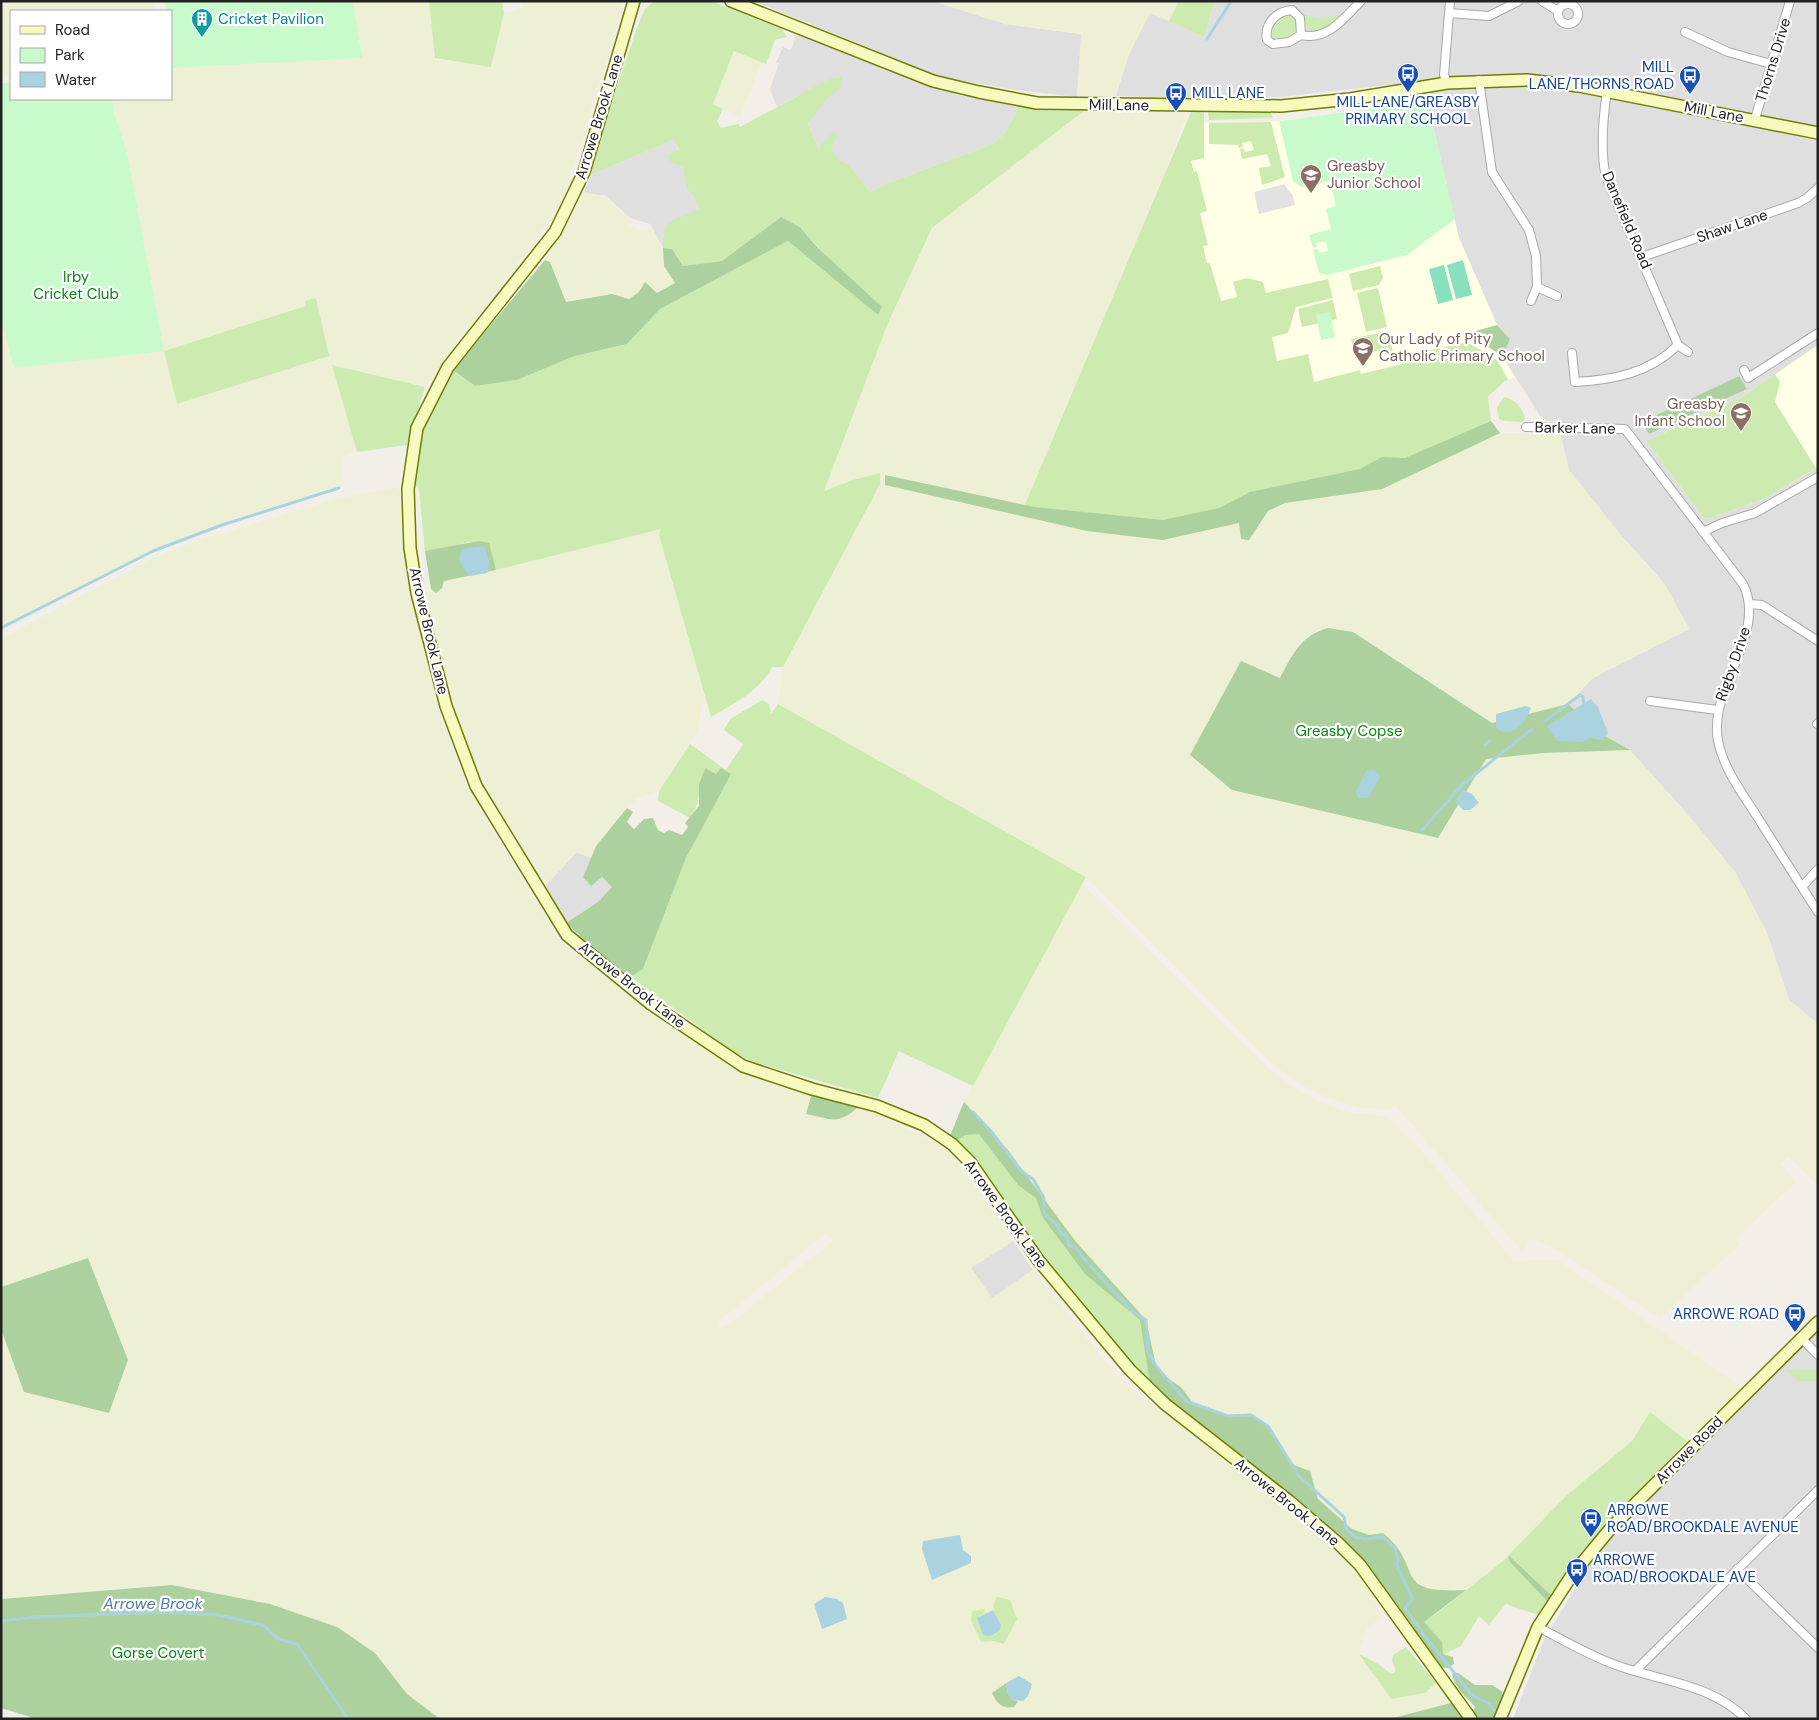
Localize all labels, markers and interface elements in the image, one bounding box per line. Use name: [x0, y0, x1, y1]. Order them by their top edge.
building icon: Cricket Pavilion: [190, 7, 214, 38]
place label: Cricket Pavilion: [218, 9, 324, 29]
legend: [10, 10, 172, 100]
street label: Thorns Drive: [1751, 15, 1795, 105]
text: Road: [55, 20, 90, 40]
text: Park: [55, 45, 85, 65]
street label: Arrowe Brook Lane: [570, 52, 628, 182]
place label: MILL LANE/THORNS ROAD: [1529, 57, 1674, 94]
bus stop icon: MILL LANE/GREASBY PRIMARY SCHOOL: [1396, 62, 1420, 93]
bus stop icon: MILL LANE/THORNS ROAD: [1678, 64, 1702, 95]
text: Water: [55, 70, 97, 90]
bus stop icon: MILL LANE: [1164, 81, 1188, 112]
place label: MILL LANE: [1192, 83, 1265, 103]
place label: MILL LANE/GREASBY PRIMARY SCHOOL: [1337, 92, 1480, 129]
street label: Mill Lane: [1089, 94, 1149, 116]
street label: Mill Lane: [1683, 96, 1745, 128]
place label: Greasby Junior School: [1327, 156, 1421, 193]
school or university icon: Greasby Junior School: [1299, 163, 1323, 194]
street label: Danefield Road: [1597, 168, 1657, 272]
street label: Shaw Lane: [1694, 205, 1770, 247]
park label: Irby Cricket Club: [33, 267, 119, 304]
place label: Our Lady of Pity Catholic Primary School: [1379, 329, 1545, 366]
school or university icon: Our Lady of Pity Catholic Primary School: [1351, 336, 1375, 367]
place label: Greasby Infant School: [1634, 394, 1726, 431]
school or university icon: Greasby Infant School: [1729, 401, 1753, 432]
street label: Barker Lane: [1534, 417, 1616, 439]
street label: Arrowe Brook Lane: [405, 565, 453, 697]
street label: Rigby Drive: [1711, 624, 1755, 704]
park label: Greasby Copse: [1295, 721, 1403, 741]
street label: Arrowe Brook Lane: [575, 937, 689, 1033]
street label: Arrowe Brook Lane: [960, 1156, 1052, 1272]
bus stop icon: ARROWE ROAD: [1783, 1302, 1807, 1333]
place label: ARROWE ROAD: [1673, 1304, 1779, 1324]
street label: Arrowe Road: [1651, 1412, 1727, 1488]
street label: Arrowe Brook Lane: [1230, 1453, 1344, 1551]
place label: ARROWE ROAD/BROOKDALE AVENUE: [1607, 1500, 1799, 1537]
bus stop icon: ARROWE ROAD/BROOKDALE AVENUE: [1579, 1507, 1603, 1538]
place label: ARROWE ROAD/BROOKDALE AVE: [1593, 1550, 1756, 1587]
bus stop icon: ARROWE ROAD/BROOKDALE AVE: [1565, 1557, 1589, 1588]
water label: Arrowe Brook: [102, 1593, 204, 1614]
park label: Gorse Covert: [112, 1643, 204, 1663]

